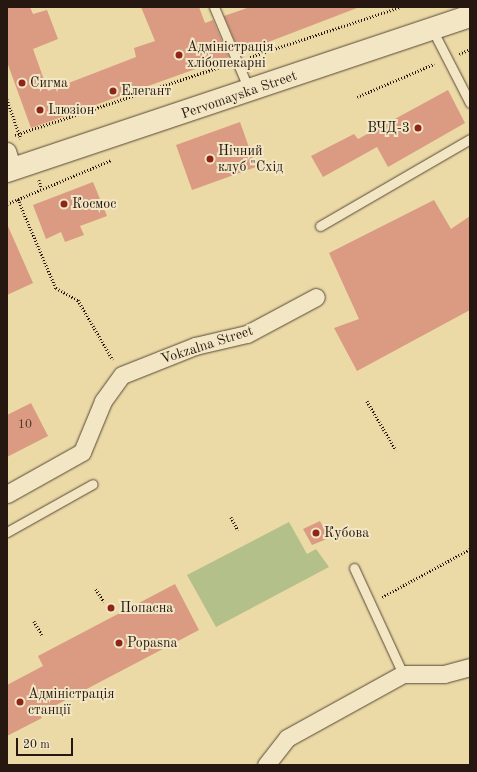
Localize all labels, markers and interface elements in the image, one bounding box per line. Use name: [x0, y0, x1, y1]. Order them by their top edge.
place label: Адміністрація хлібопекарні: [187, 39, 273, 72]
marker: Адміністрація хлібопекарні: [174, 50, 184, 60]
street label: Pervomayska Street: [179, 67, 299, 123]
place label: Сигма: [30, 75, 68, 91]
marker: Сигма: [17, 78, 27, 88]
place label: Елегант: [121, 83, 171, 99]
marker: Елегант: [108, 86, 118, 96]
place label: Ілюзіон: [48, 102, 94, 118]
marker: Ілюзіон: [35, 105, 45, 115]
place label: ВЧД-3: [367, 120, 410, 136]
marker: ВЧД-3: [413, 123, 423, 133]
place label: Нічний клуб "Схід: [218, 143, 283, 176]
marker: Нічний клуб "Схід: [205, 154, 215, 164]
place label: Космос: [72, 196, 116, 212]
marker: Космос: [59, 199, 69, 209]
street label: Vokzalna Street: [159, 322, 255, 368]
house number: 10: [18, 419, 32, 433]
place label: Кубова: [324, 525, 369, 541]
marker: Кубова: [311, 528, 321, 538]
place label: Попасна: [120, 600, 173, 616]
marker: Попасна: [105, 602, 117, 614]
place label: Popasna: [127, 635, 177, 651]
marker: Popasna: [114, 638, 124, 648]
place label: Адміністрація станції: [28, 686, 114, 718]
marker: Адміністрація станції: [15, 697, 25, 707]
scale bar: [18, 730, 75, 756]
text: 20 m: [23, 739, 50, 751]

